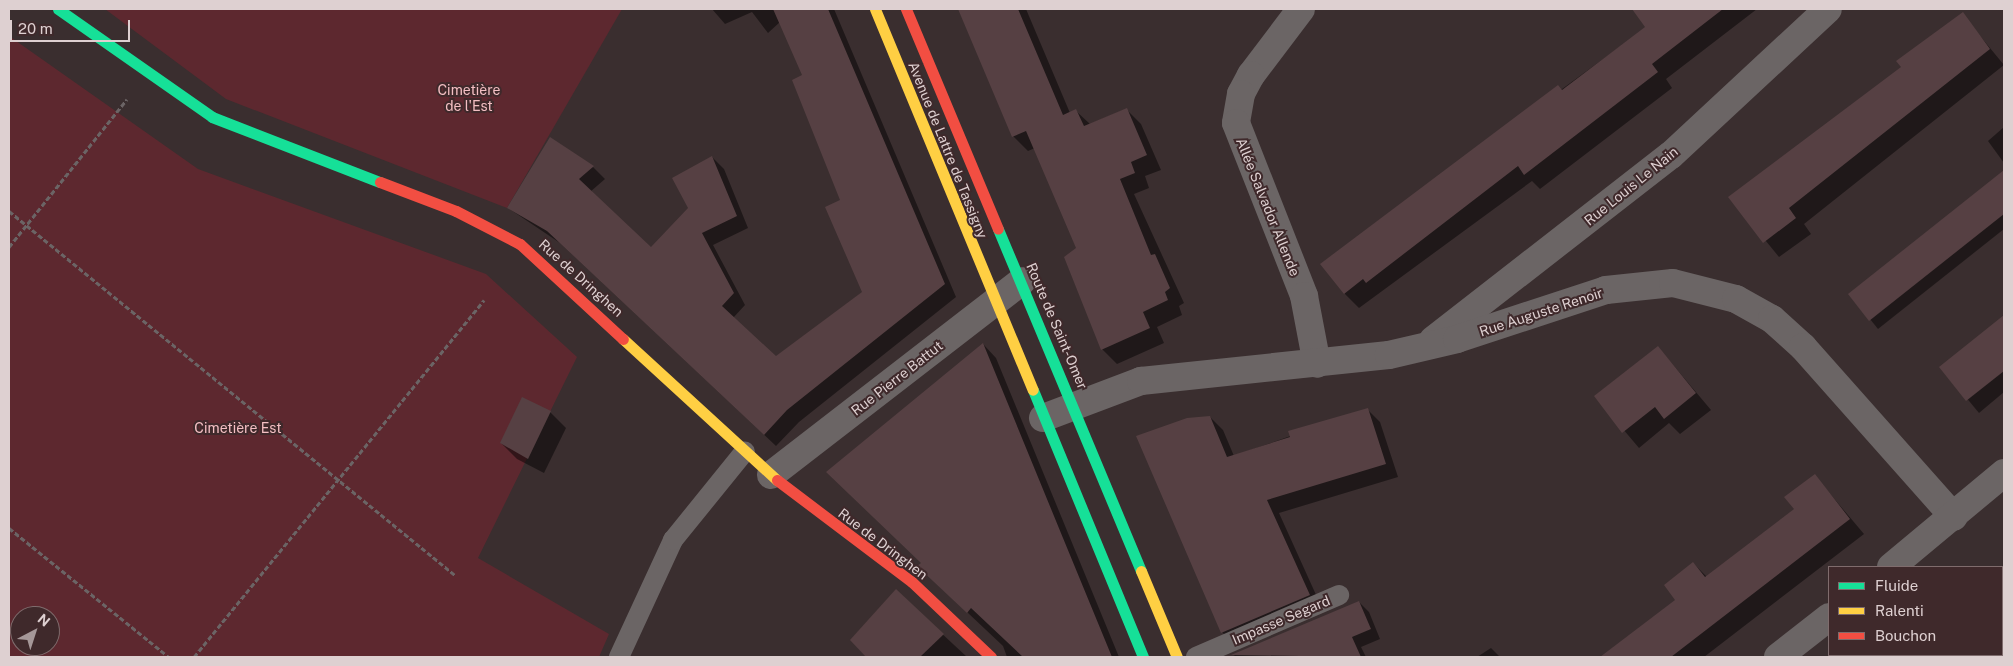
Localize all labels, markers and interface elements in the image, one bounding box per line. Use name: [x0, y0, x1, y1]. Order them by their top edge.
scale bar: [12, 10, 132, 42]
text: 20 m: [18, 20, 53, 37]
street label: Avenue de Lattre de Tassigny: [905, 59, 991, 241]
park label: Cimetière de l'Est: [437, 82, 501, 114]
street label: Allée Salvador Allende: [1232, 135, 1304, 279]
street label: Rue Louis Le Nain: [1581, 143, 1681, 229]
street label: Rue de Dringhen: [535, 236, 627, 320]
street label: Route de Saint-Omer: [1023, 260, 1091, 392]
street label: Rue Auguste Renoir: [1477, 284, 1605, 340]
street label: Rue Pierre Battut: [848, 337, 946, 419]
park label: Cimetière Est: [194, 420, 282, 436]
street label: Rue de Dringhen: [835, 505, 931, 583]
legend: [1828, 566, 2003, 656]
text: Fluide: [1875, 577, 1918, 594]
street label: Impasse Segard: [1230, 592, 1332, 648]
text: Ralenti: [1875, 602, 1924, 619]
north arrow: [10, 606, 60, 656]
text: N: [35, 611, 53, 630]
text: Bouchon: [1875, 627, 1936, 644]

